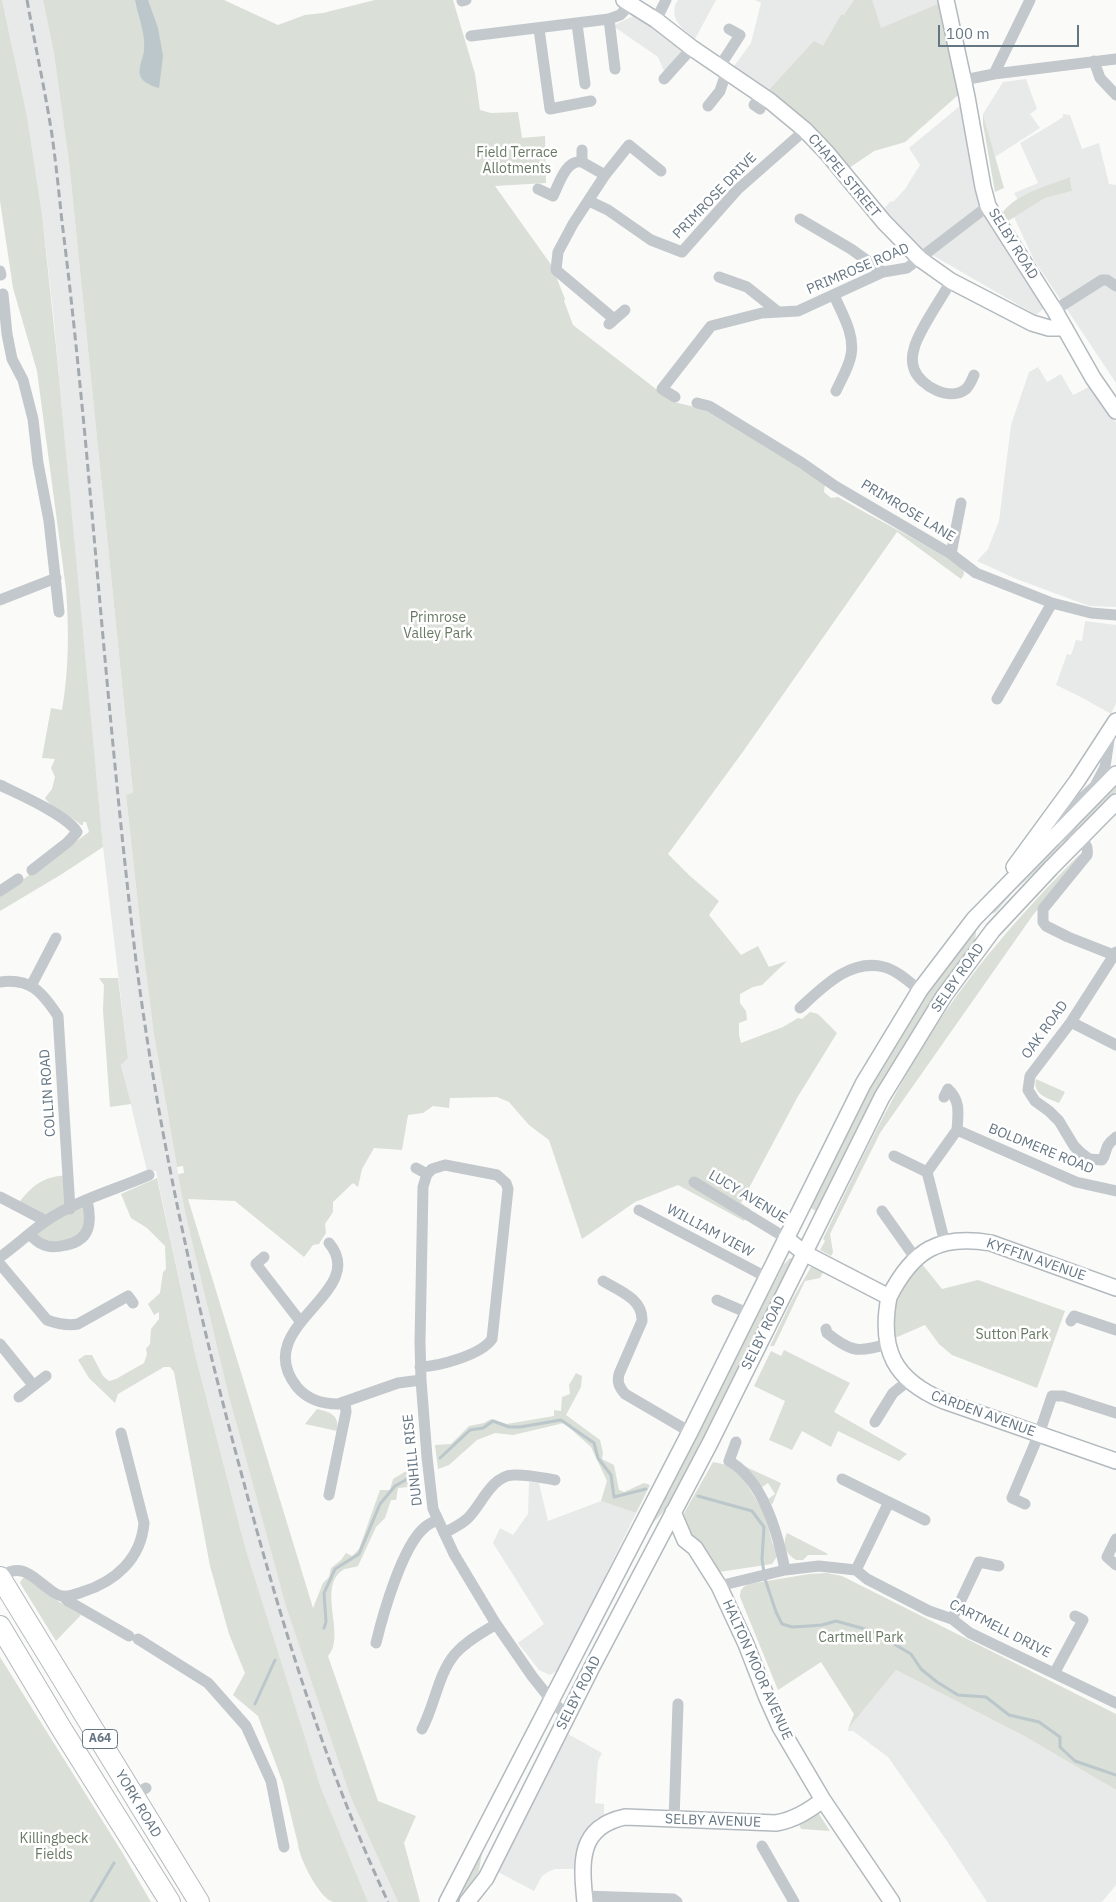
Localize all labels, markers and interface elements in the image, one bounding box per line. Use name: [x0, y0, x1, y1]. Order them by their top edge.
scale bar: [941, 15, 1082, 47]
text: 100 m: [946, 24, 990, 43]
street label: CHAPEL STREET: [804, 131, 884, 221]
park label: Field Terrace Allotments: [476, 145, 558, 178]
street label: PRIMROSE DRIVE: [670, 149, 760, 243]
street label: SELBY ROAD: [985, 205, 1041, 283]
street label: PRIMROSE ROAD: [804, 240, 912, 298]
street label: PRIMROSE LANE: [858, 476, 958, 546]
park label: Primrose Valley Park: [403, 610, 473, 642]
street label: SELBY ROAD: [928, 940, 988, 1016]
street label: OAK ROAD: [1018, 998, 1072, 1062]
street label: COLLIN ROAD: [37, 1048, 59, 1138]
street label: BOLDMERE ROAD: [986, 1120, 1096, 1178]
street label: LUCY AVENUE: [706, 1167, 790, 1227]
street label: WILLIAM VIEW: [664, 1201, 756, 1261]
street label: KYFFIN AVENUE: [984, 1235, 1088, 1285]
street label: SELBY ROAD: [738, 1293, 790, 1373]
park label: Sutton Park: [975, 1327, 1049, 1343]
street label: CARDEN AVENUE: [928, 1387, 1038, 1441]
street label: DUNHILL RISE: [400, 1413, 426, 1507]
street label: CARTMELL DRIVE: [946, 1596, 1054, 1662]
street label: HALTON MOOR AVENUE: [718, 1597, 796, 1743]
park label: Cartmell Park: [818, 1630, 904, 1646]
street label: SELBY ROAD: [553, 1653, 605, 1733]
road number: A64: [82, 1730, 118, 1748]
street label: YORK ROAD: [111, 1767, 165, 1841]
street label: SELBY AVENUE: [665, 1811, 761, 1831]
park label: Killingbeck Fields: [20, 1831, 88, 1864]

